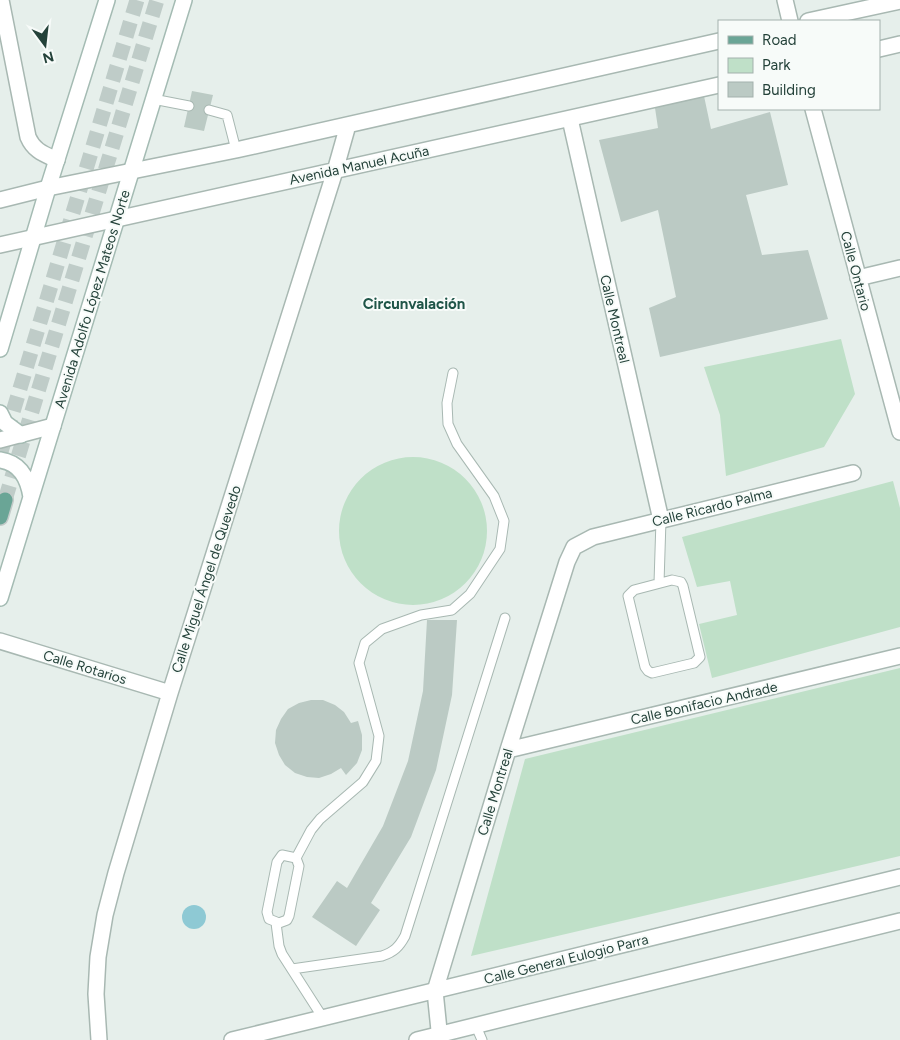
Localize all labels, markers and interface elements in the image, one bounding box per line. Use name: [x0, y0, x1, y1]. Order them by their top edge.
north arrow: [20, 20, 70, 70]
legend: [718, 20, 880, 110]
text: Road: [762, 31, 797, 49]
text: N: [41, 47, 56, 67]
text: Park: [762, 56, 791, 74]
text: Building: [762, 81, 816, 99]
street label: Avenida Manuel Acuña: [288, 142, 431, 189]
street label: Avenida Adolfo López Mateos Norte: [51, 187, 134, 410]
street label: Calle Ontario: [837, 229, 874, 313]
street label: Calle Montreal: [596, 273, 633, 365]
district label: Circunvalación: [363, 295, 465, 313]
street label: Calle Miguel Ángel de Quevedo: [168, 483, 245, 675]
street label: Calle Ricardo Palma: [650, 484, 774, 531]
street label: Calle Rotarios: [41, 647, 129, 688]
street label: Calle Bonifacio Andrade: [629, 678, 779, 729]
street label: Calle Montreal: [474, 747, 517, 838]
street label: Calle General Eulogio Parra: [482, 931, 650, 988]

